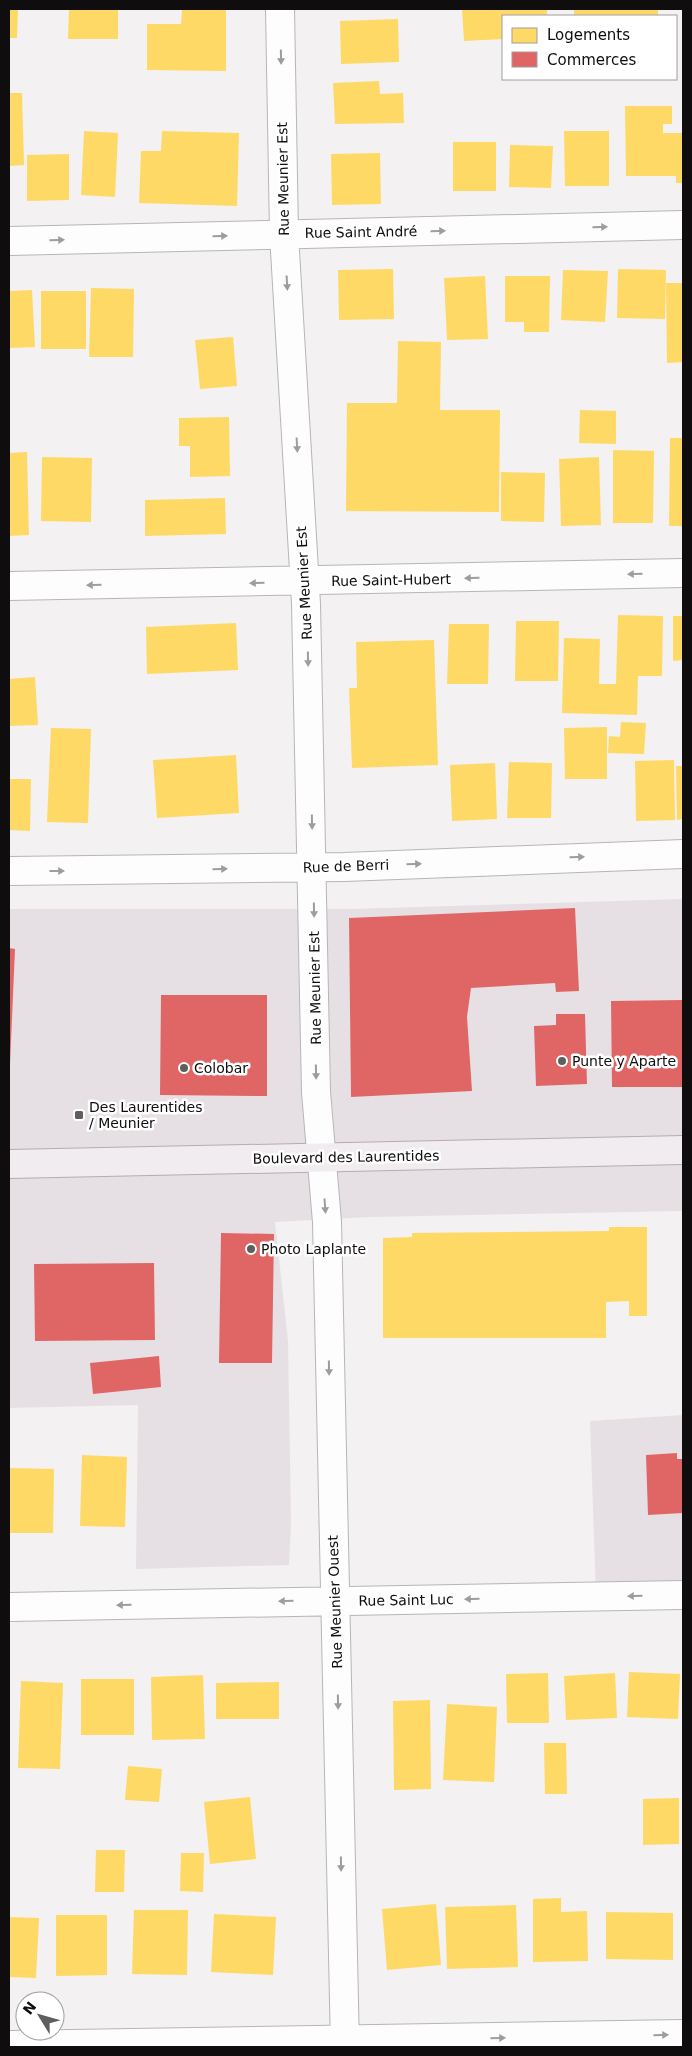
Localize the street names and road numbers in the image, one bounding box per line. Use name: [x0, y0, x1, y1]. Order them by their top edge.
street label: Rue Meunier Est: [274, 121, 292, 236]
street label: Rue Saint André: [305, 223, 417, 241]
street label: Rue Meunier Est: [293, 525, 315, 640]
street label: Rue Saint-Hubert: [331, 571, 452, 589]
street label: Rue de Berri: [303, 856, 389, 876]
street label: Rue Meunier Est: [306, 930, 324, 1045]
street label: Boulevard des Laurentides: [252, 1147, 440, 1167]
street label: Rue Meunier Ouest: [325, 1535, 345, 1669]
street label: Rue Saint Luc: [358, 1591, 454, 1609]

